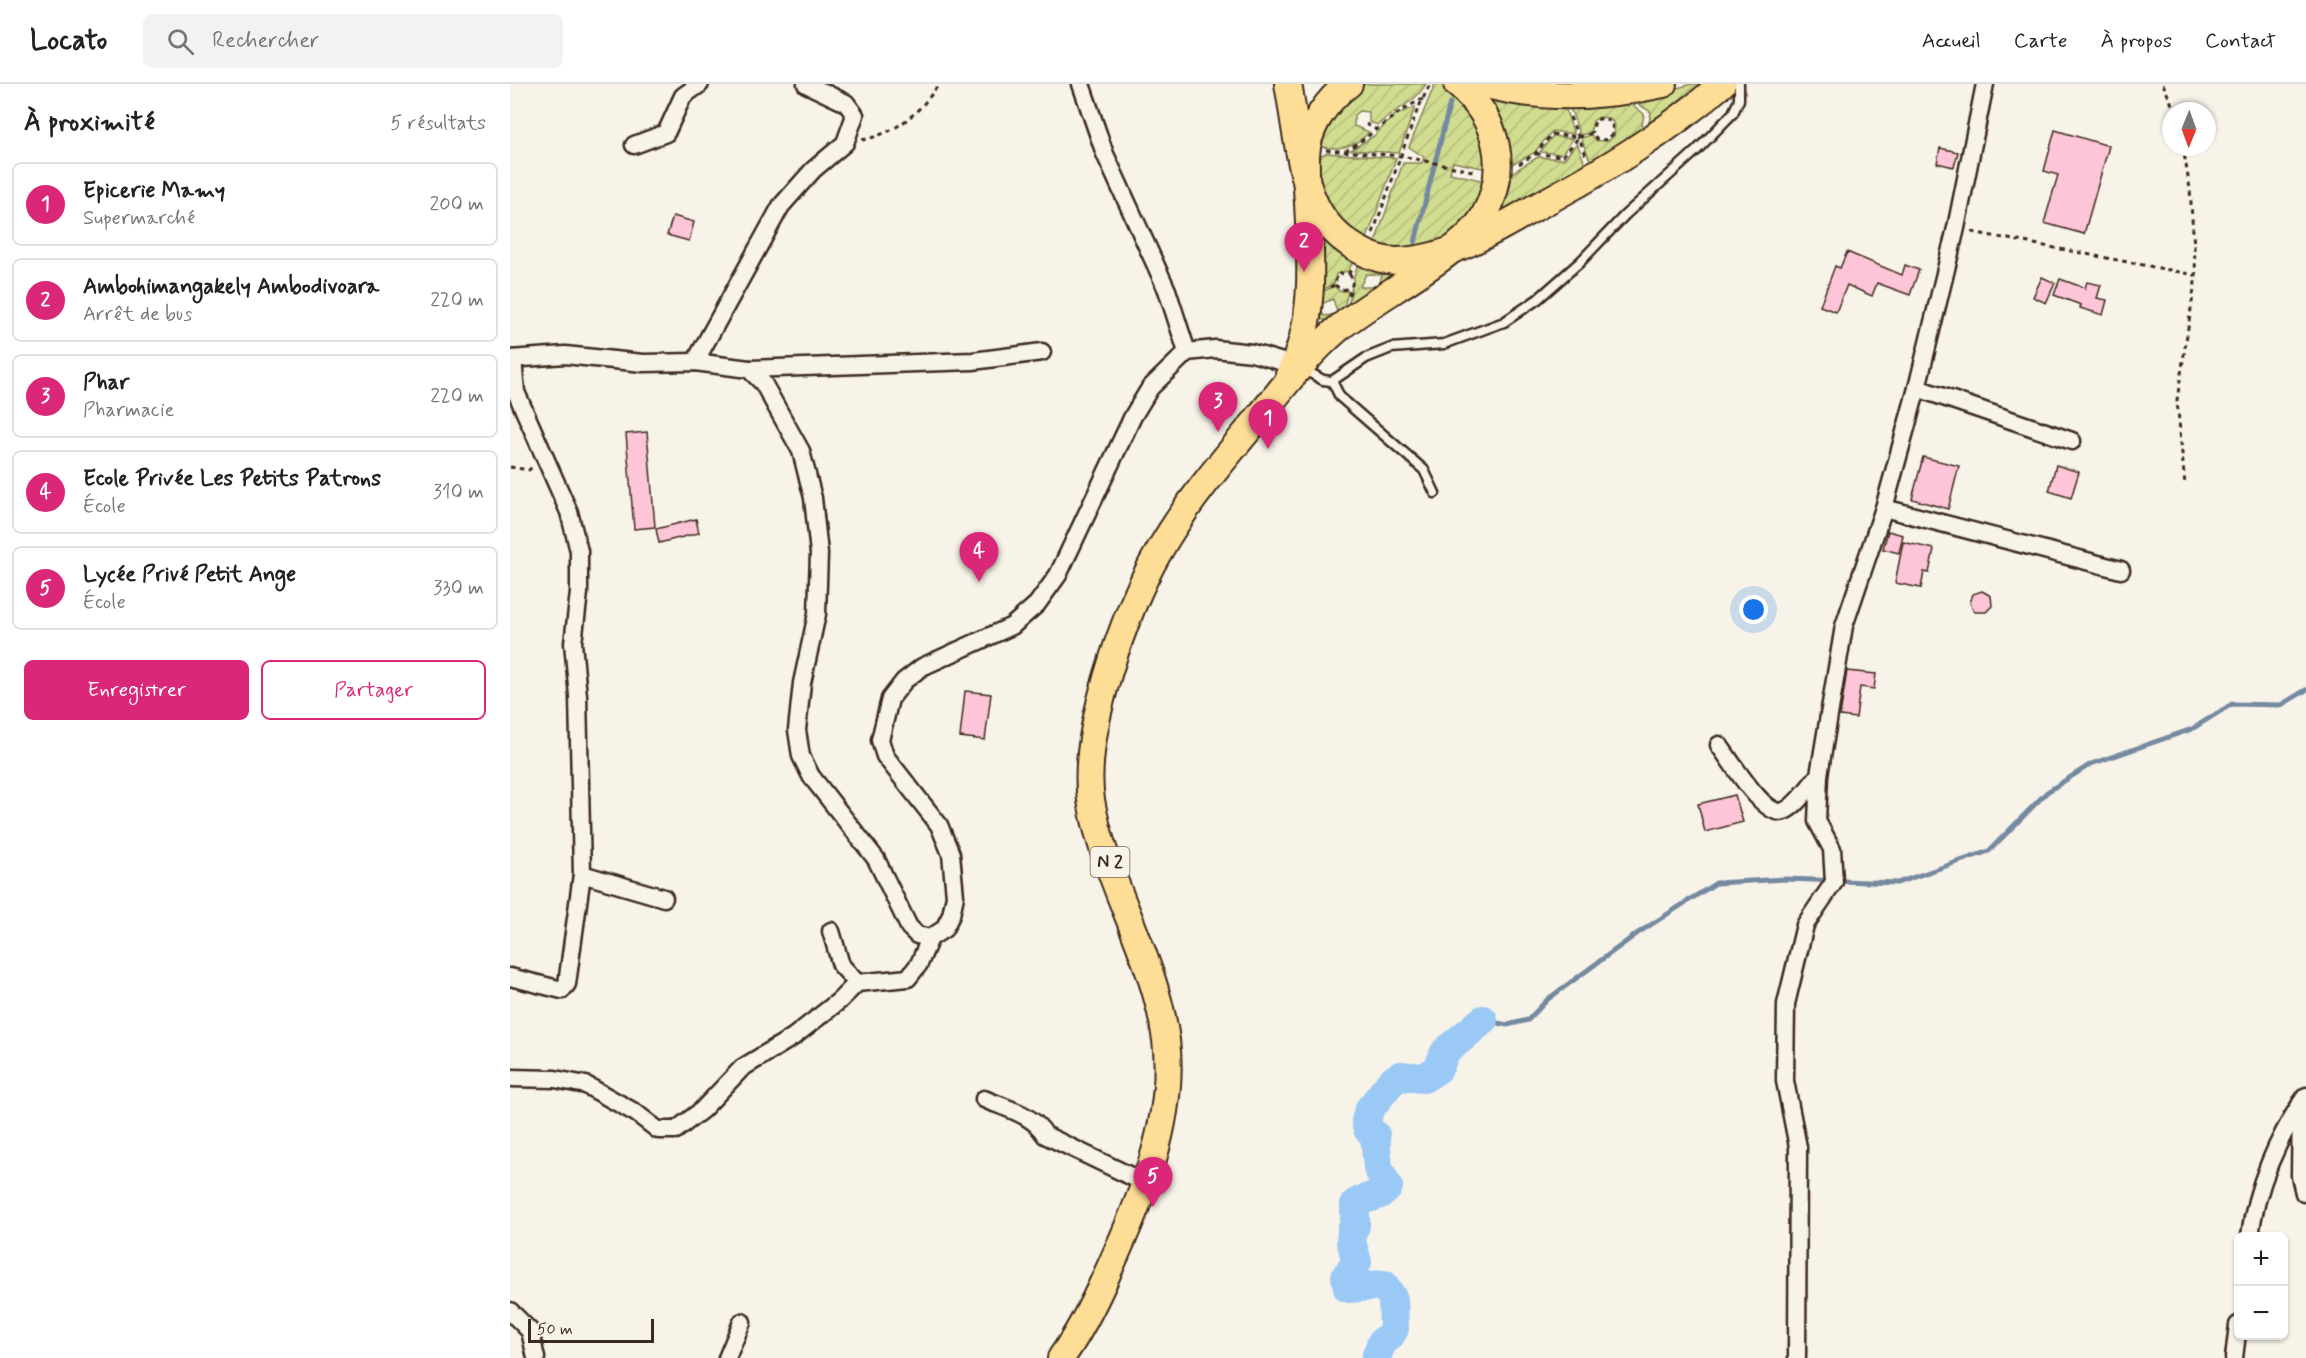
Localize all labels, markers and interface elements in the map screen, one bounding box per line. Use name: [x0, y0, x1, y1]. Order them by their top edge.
search box: [143, 14, 563, 68]
text: Locato: [30, 23, 107, 60]
icon: search: [164, 25, 197, 58]
text: Rechercher: [212, 27, 319, 55]
text: Accueil: [1922, 27, 1981, 55]
text: Carte: [2014, 27, 2068, 55]
text: À propos: [2101, 27, 2172, 55]
text: Contact: [2205, 27, 2276, 55]
north arrow: [2162, 102, 2216, 156]
text: À proximité: [24, 106, 155, 140]
text: 5 résultats: [390, 110, 486, 137]
text: Epicerie Mamy: [83, 177, 225, 205]
text: 1: [41, 191, 50, 218]
text: 200 m: [429, 191, 484, 218]
text: Supermarché: [83, 205, 195, 232]
pin: 2: [1284, 222, 1324, 272]
text: Ambohimangakely Ambodivoara: [83, 273, 379, 301]
text: 2: [41, 287, 50, 314]
text: 220 m: [430, 287, 484, 314]
text: Arrêt de bus: [83, 301, 192, 328]
text: Phar: [83, 369, 129, 397]
pin: 3: [1198, 382, 1238, 432]
text: 3: [41, 383, 50, 410]
text: 220 m: [430, 383, 484, 410]
text: Pharmacie: [83, 397, 174, 424]
pin: 1: [1248, 400, 1287, 449]
text: Ecole Privée Les Petits Patrons: [83, 465, 381, 493]
text: 4: [40, 479, 51, 506]
text: 310 m: [433, 479, 484, 506]
text: École: [83, 493, 126, 520]
pin: 4: [960, 532, 998, 582]
text: Lycée Privé Petit Ange: [83, 561, 296, 589]
text: 5: [40, 575, 52, 602]
text: 330 m: [433, 575, 484, 602]
text: École: [83, 589, 126, 616]
your location: [1739, 595, 1768, 624]
button: Enregistrer: [24, 660, 249, 720]
button: Partager: [261, 660, 486, 720]
road number: N 2: [1090, 847, 1130, 877]
pin: 5: [1134, 1158, 1172, 1207]
map controls: [2234, 1232, 2288, 1340]
button: +: [2234, 1232, 2288, 1286]
button: −: [2234, 1286, 2288, 1340]
scale bar: [528, 1316, 654, 1344]
text: 50 m: [537, 1319, 573, 1340]

